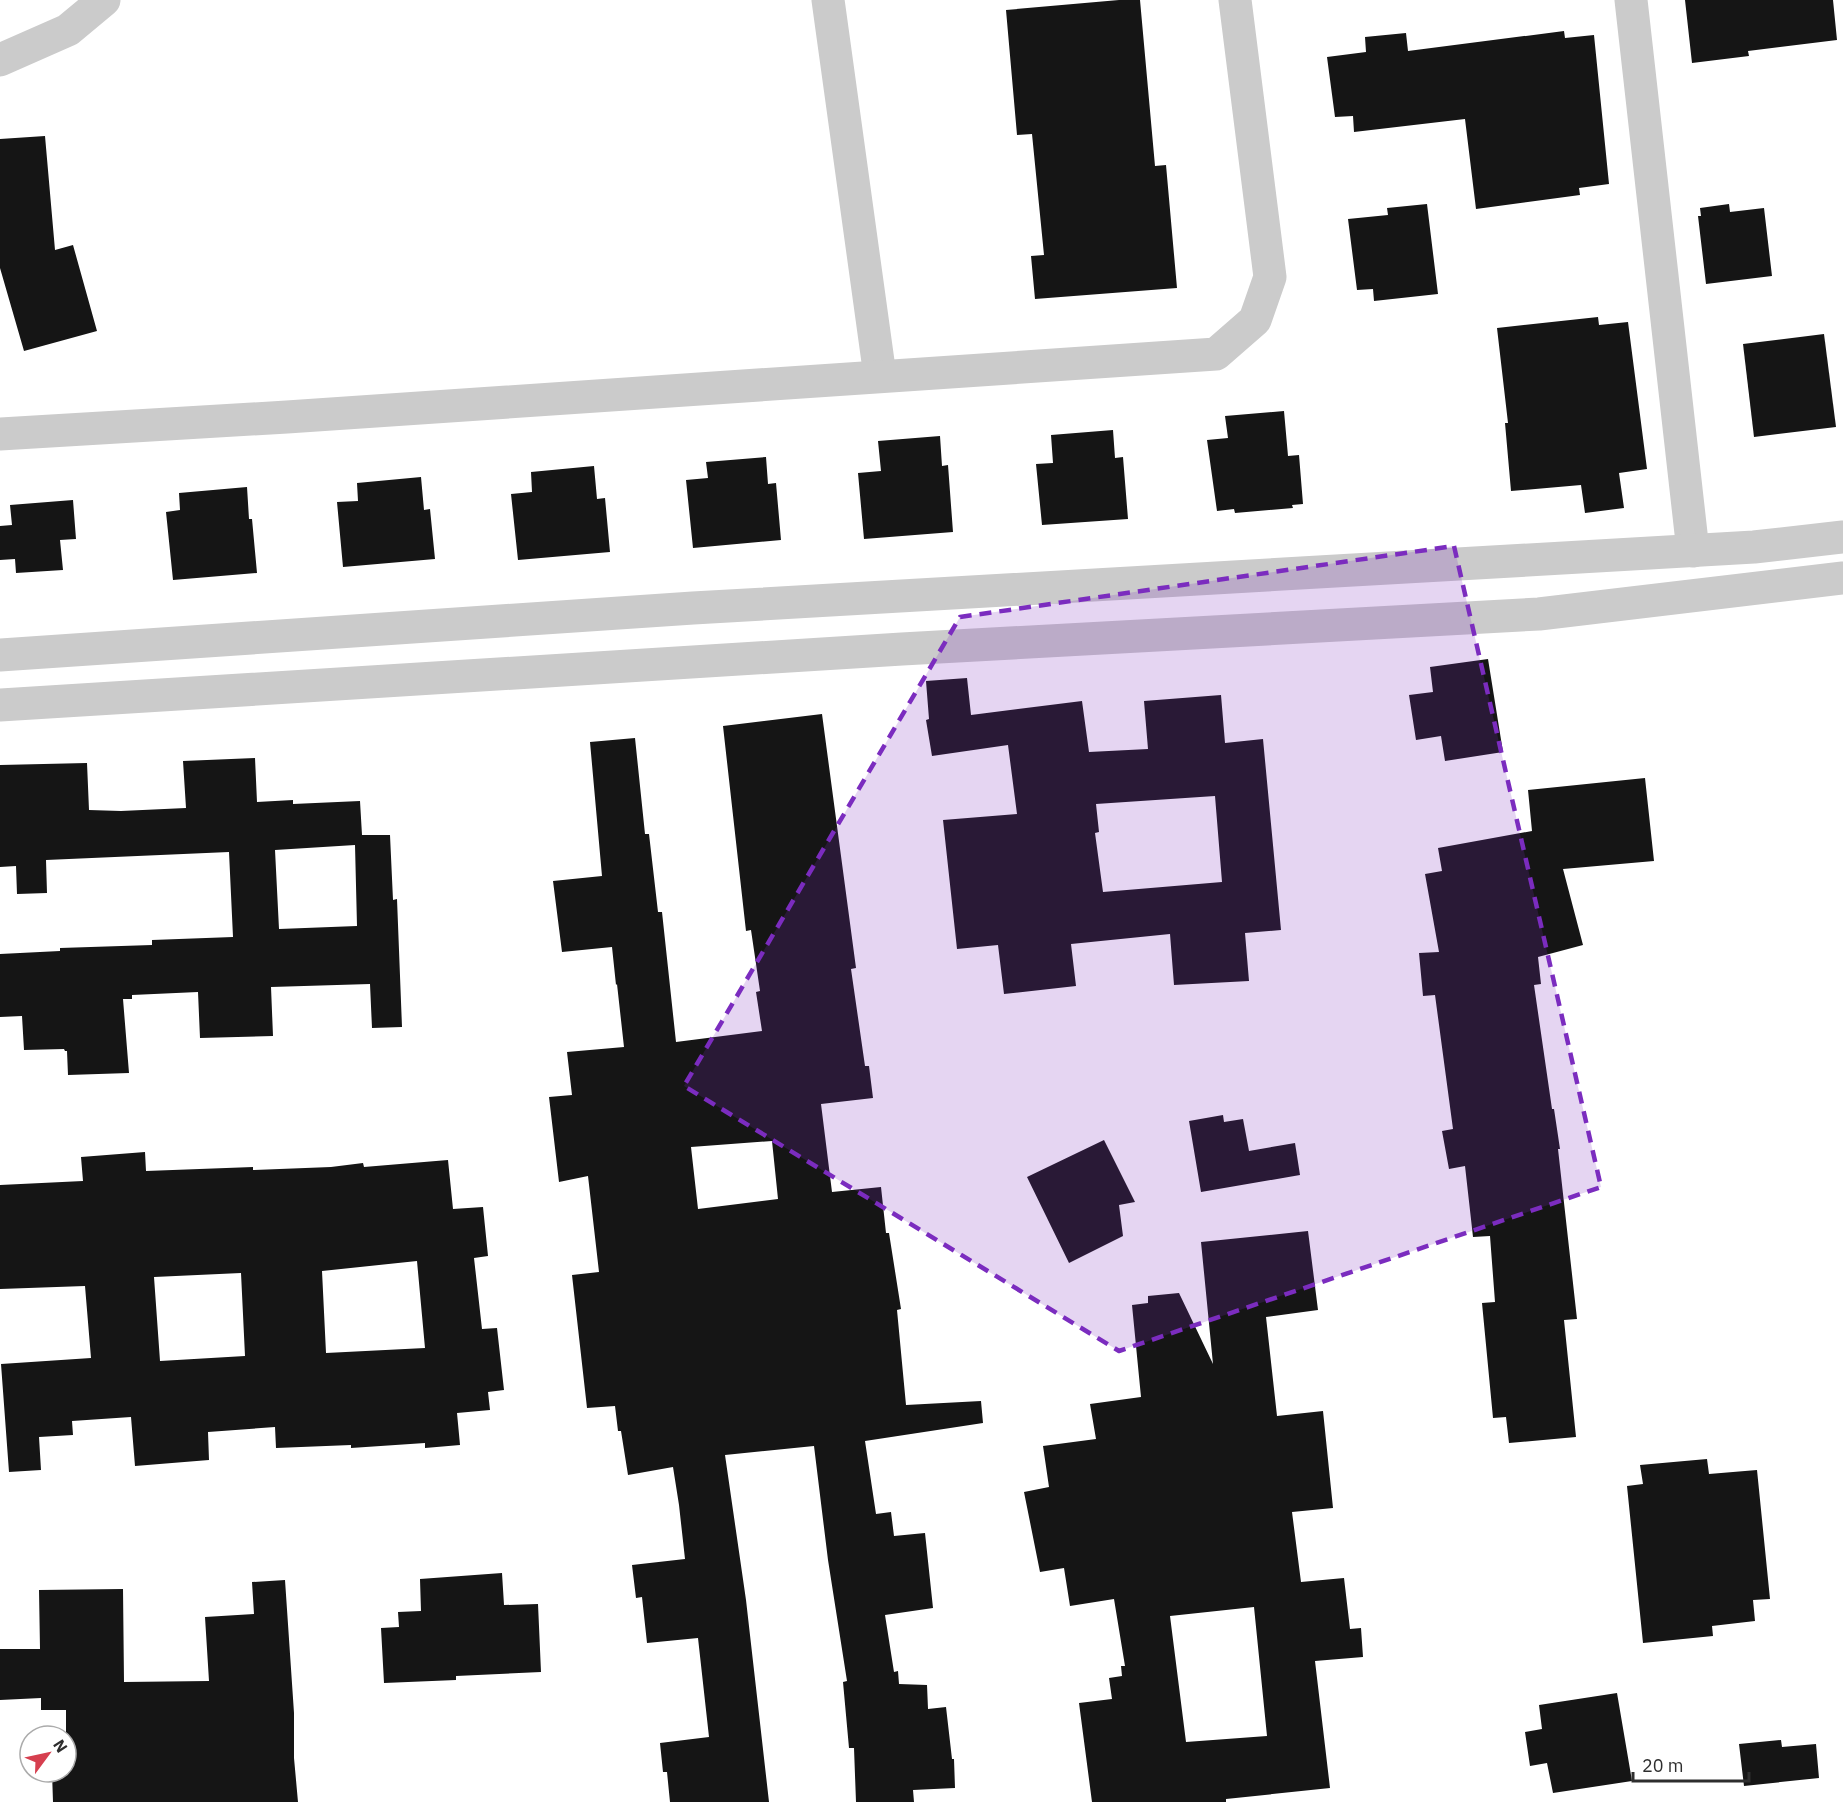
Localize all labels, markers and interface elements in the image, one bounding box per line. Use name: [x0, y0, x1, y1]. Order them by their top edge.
north arrow: [18, 1724, 78, 1784]
text: N: [49, 1736, 72, 1756]
scale bar: [1633, 1745, 1748, 1783]
text: 20 m: [1642, 1754, 1684, 1777]

